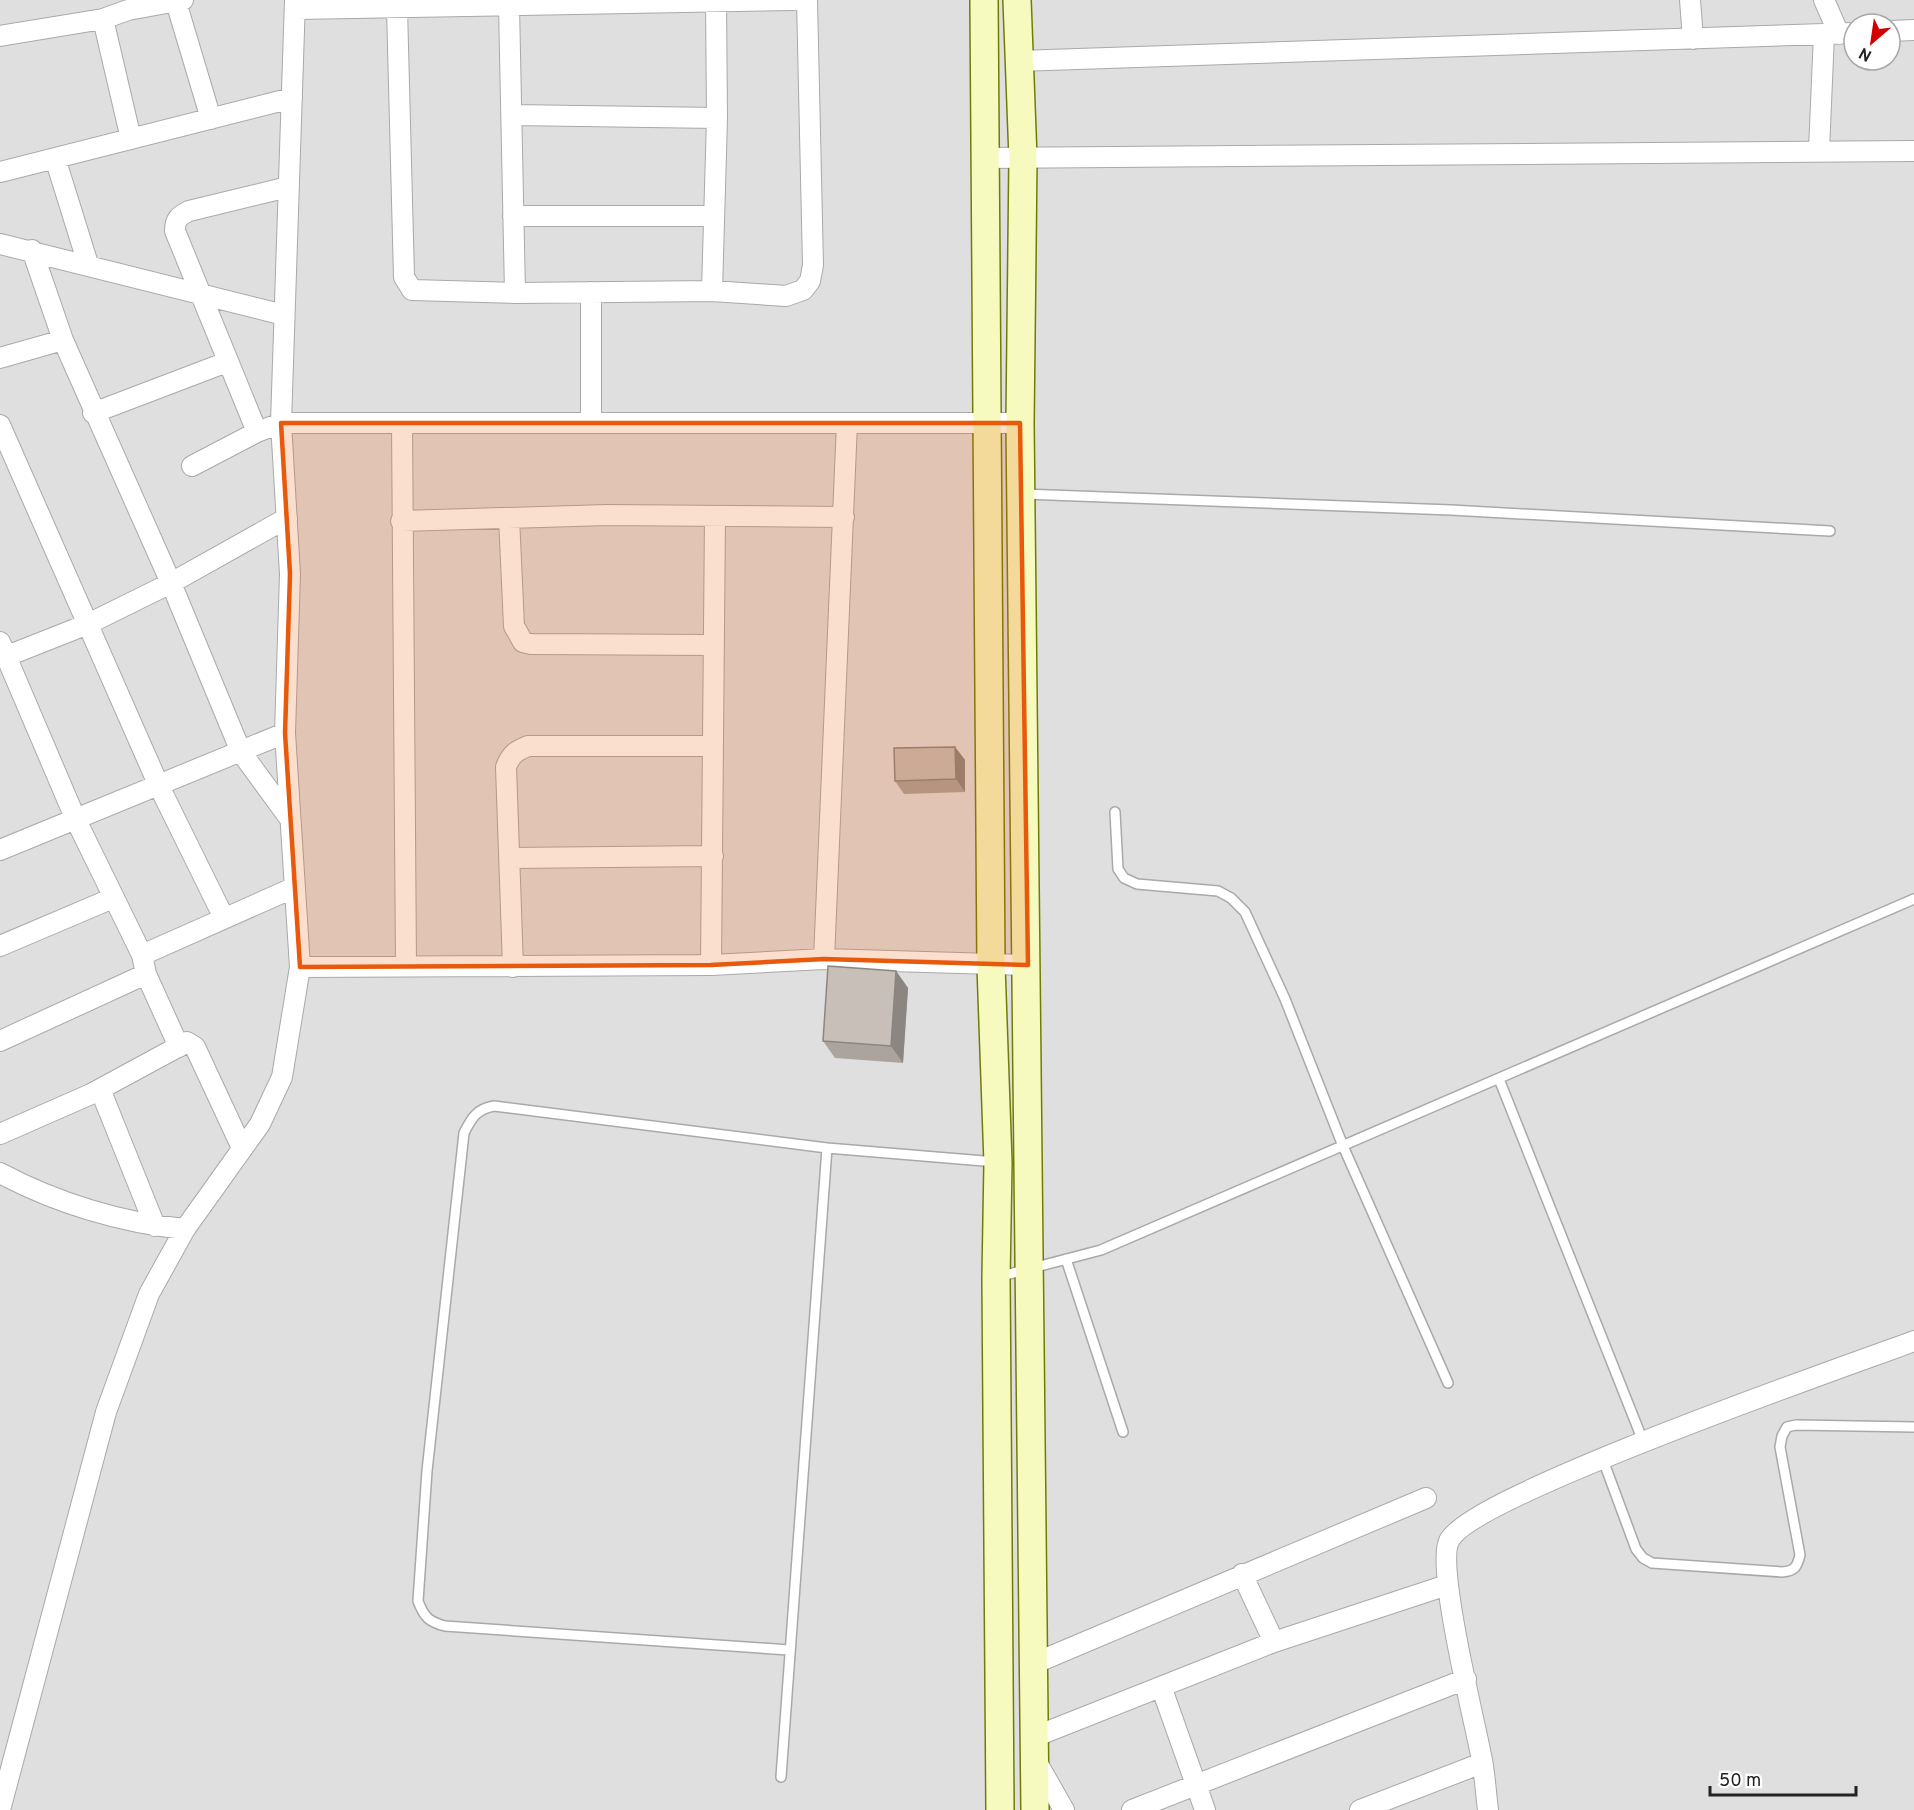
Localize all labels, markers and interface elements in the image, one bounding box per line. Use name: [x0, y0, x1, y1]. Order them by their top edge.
north arrow: [1842, 12, 1902, 72]
text: N: [1856, 42, 1876, 65]
scale bar: [1710, 1759, 1856, 1797]
text: 50 m: [1719, 1770, 1761, 1793]

